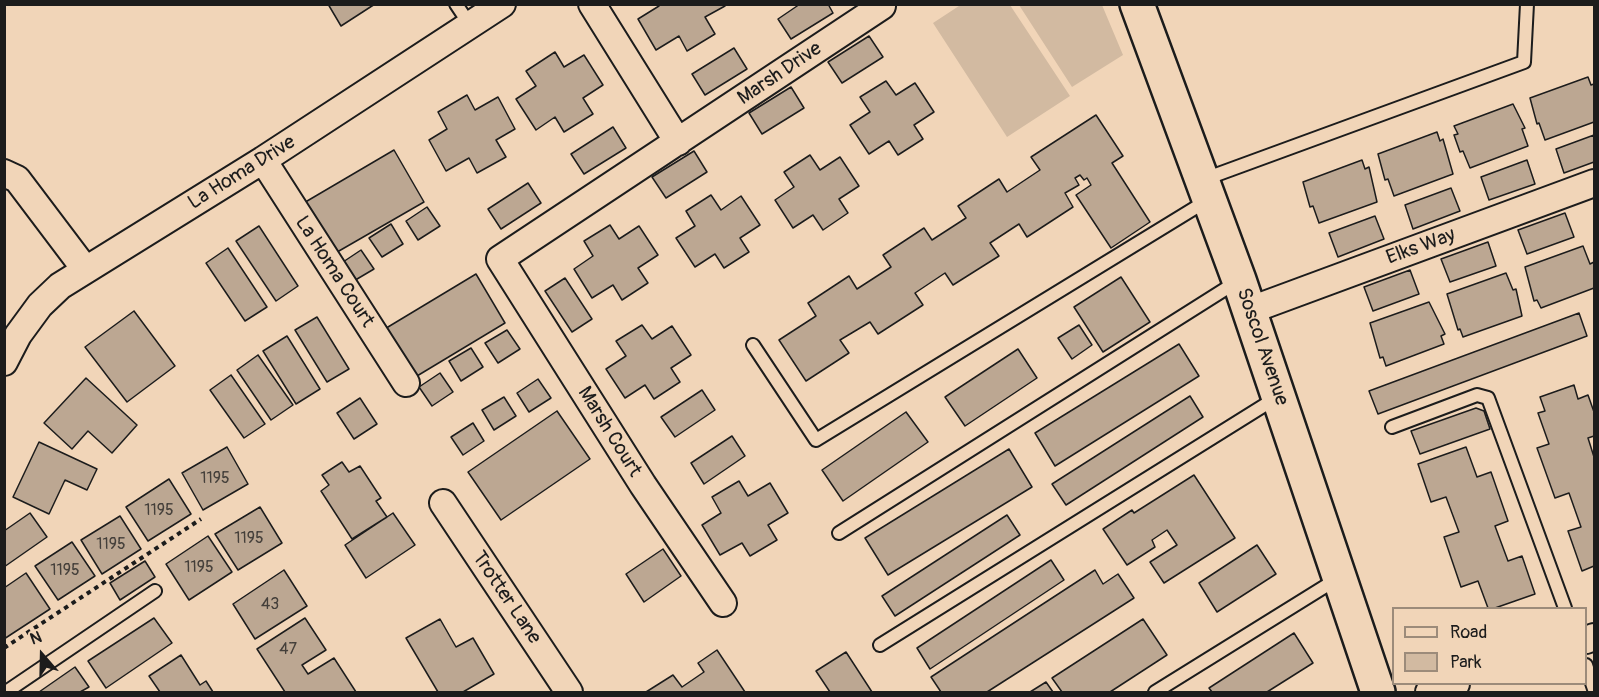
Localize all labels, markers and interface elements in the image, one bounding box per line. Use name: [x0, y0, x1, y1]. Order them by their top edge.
street label: Marsh Drive: [733, 37, 827, 111]
street label: La Homa Drive: [184, 131, 300, 215]
street label: La Homa Court: [289, 212, 379, 332]
street label: Elks Way: [1383, 223, 1459, 271]
street label: Soscol Avenue: [1231, 285, 1293, 409]
street label: Marsh Court: [572, 382, 646, 482]
house number: 1195: [200, 469, 230, 489]
house number: 1195: [144, 501, 174, 521]
house number: 1195: [234, 529, 264, 549]
house number: 1195: [96, 535, 126, 555]
street label: Trotter Lane: [466, 547, 546, 649]
house number: 1195: [184, 558, 214, 578]
house number: 1195: [50, 561, 80, 581]
house number: 43: [261, 595, 279, 615]
legend: [1392, 607, 1587, 685]
text: Road: [1450, 621, 1487, 644]
north arrow: [12, 625, 72, 685]
text: N: [27, 627, 44, 649]
house number: 47: [279, 640, 297, 660]
text: Park: [1450, 651, 1482, 674]

